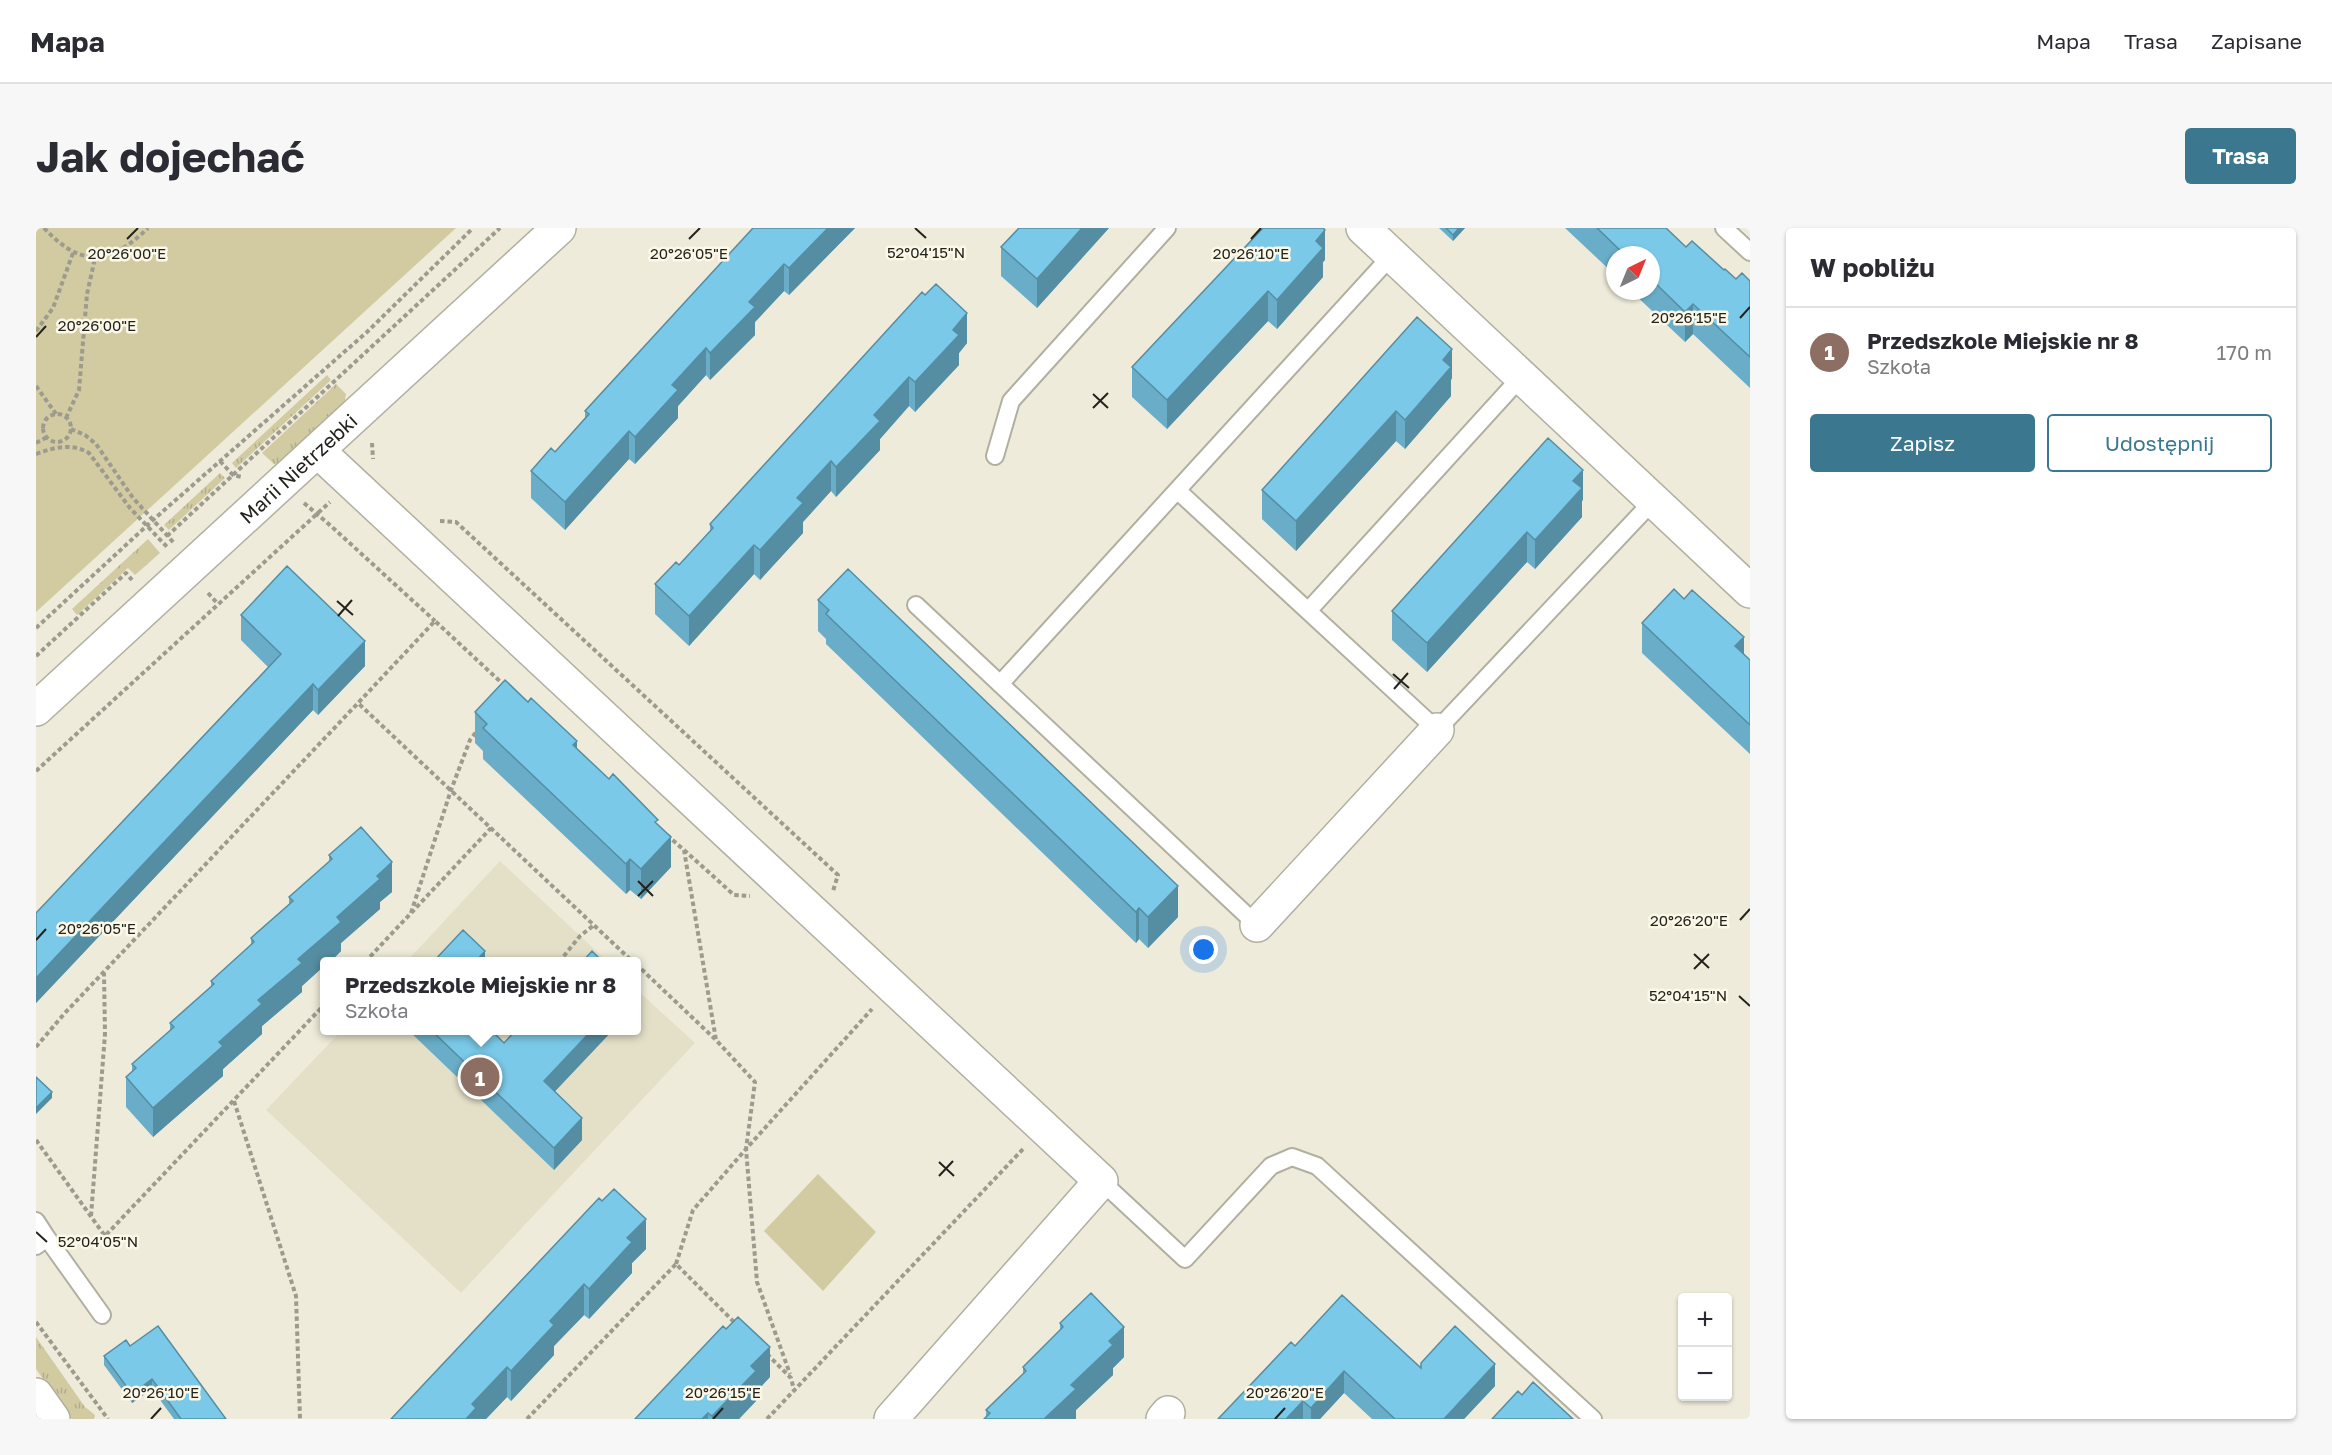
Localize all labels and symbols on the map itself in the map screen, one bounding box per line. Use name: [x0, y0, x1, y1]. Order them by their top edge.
text: 52°04'15"N: [887, 243, 965, 261]
text: 20°26'00"E: [88, 244, 166, 262]
text: 20°26'05"E: [650, 244, 728, 262]
text: 20°26'10"E: [1213, 244, 1289, 262]
north arrow: [1606, 246, 1660, 300]
text: 20°26'15"E: [1651, 308, 1727, 326]
text: 20°26'00"E: [58, 316, 136, 334]
street label: Marii Nietrzebki: [234, 408, 362, 528]
text: 20°26'20"E: [1650, 911, 1728, 929]
text: 20°26'05"E: [58, 919, 136, 937]
your location: [1189, 935, 1218, 964]
text: 52°04'15"N: [1649, 986, 1727, 1004]
pin: 1: [460, 1054, 500, 1100]
text: 52°04'05"N: [58, 1232, 138, 1250]
text: 20°26'10"E: [123, 1383, 199, 1401]
text: 20°26'15"E: [685, 1383, 761, 1401]
text: 20°26'20"E: [1246, 1383, 1324, 1401]

